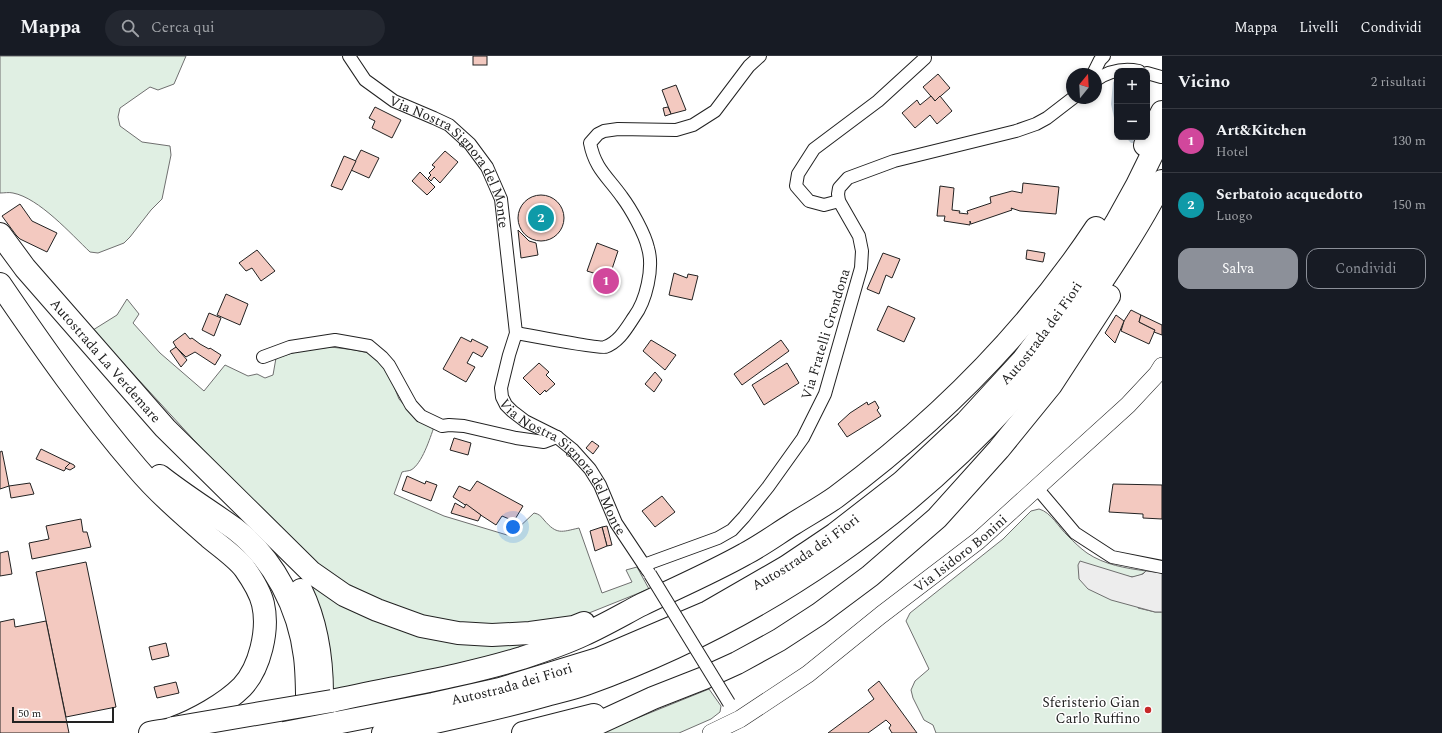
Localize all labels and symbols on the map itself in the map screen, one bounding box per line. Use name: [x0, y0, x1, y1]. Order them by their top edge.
north arrow: [1066, 68, 1102, 104]
street label: Via Nostra Signora del Monte: [386, 90, 514, 229]
pin: 2: [528, 203, 554, 233]
pin: 1: [593, 266, 619, 296]
street label: Via Fratelli Grondona: [796, 266, 855, 402]
street label: Autostrada dei Fiori: [995, 277, 1087, 390]
street label: Autostrada La Verdemare: [45, 294, 166, 428]
street label: Via Nostra Signora del Monte: [493, 395, 631, 540]
street label: Autostrada dei Fiori: [748, 509, 864, 596]
street label: Via Isidoro Bonini: [909, 510, 1012, 598]
your location: [503, 517, 523, 537]
street label: Autostrada dei Fiori: [449, 657, 575, 711]
place label: Sferisterio Gian Carlo Ruffino: [1042, 692, 1140, 729]
scale bar: [12, 705, 114, 724]
marker: Sferisterio Gian Carlo Ruffino: [1143, 705, 1153, 715]

